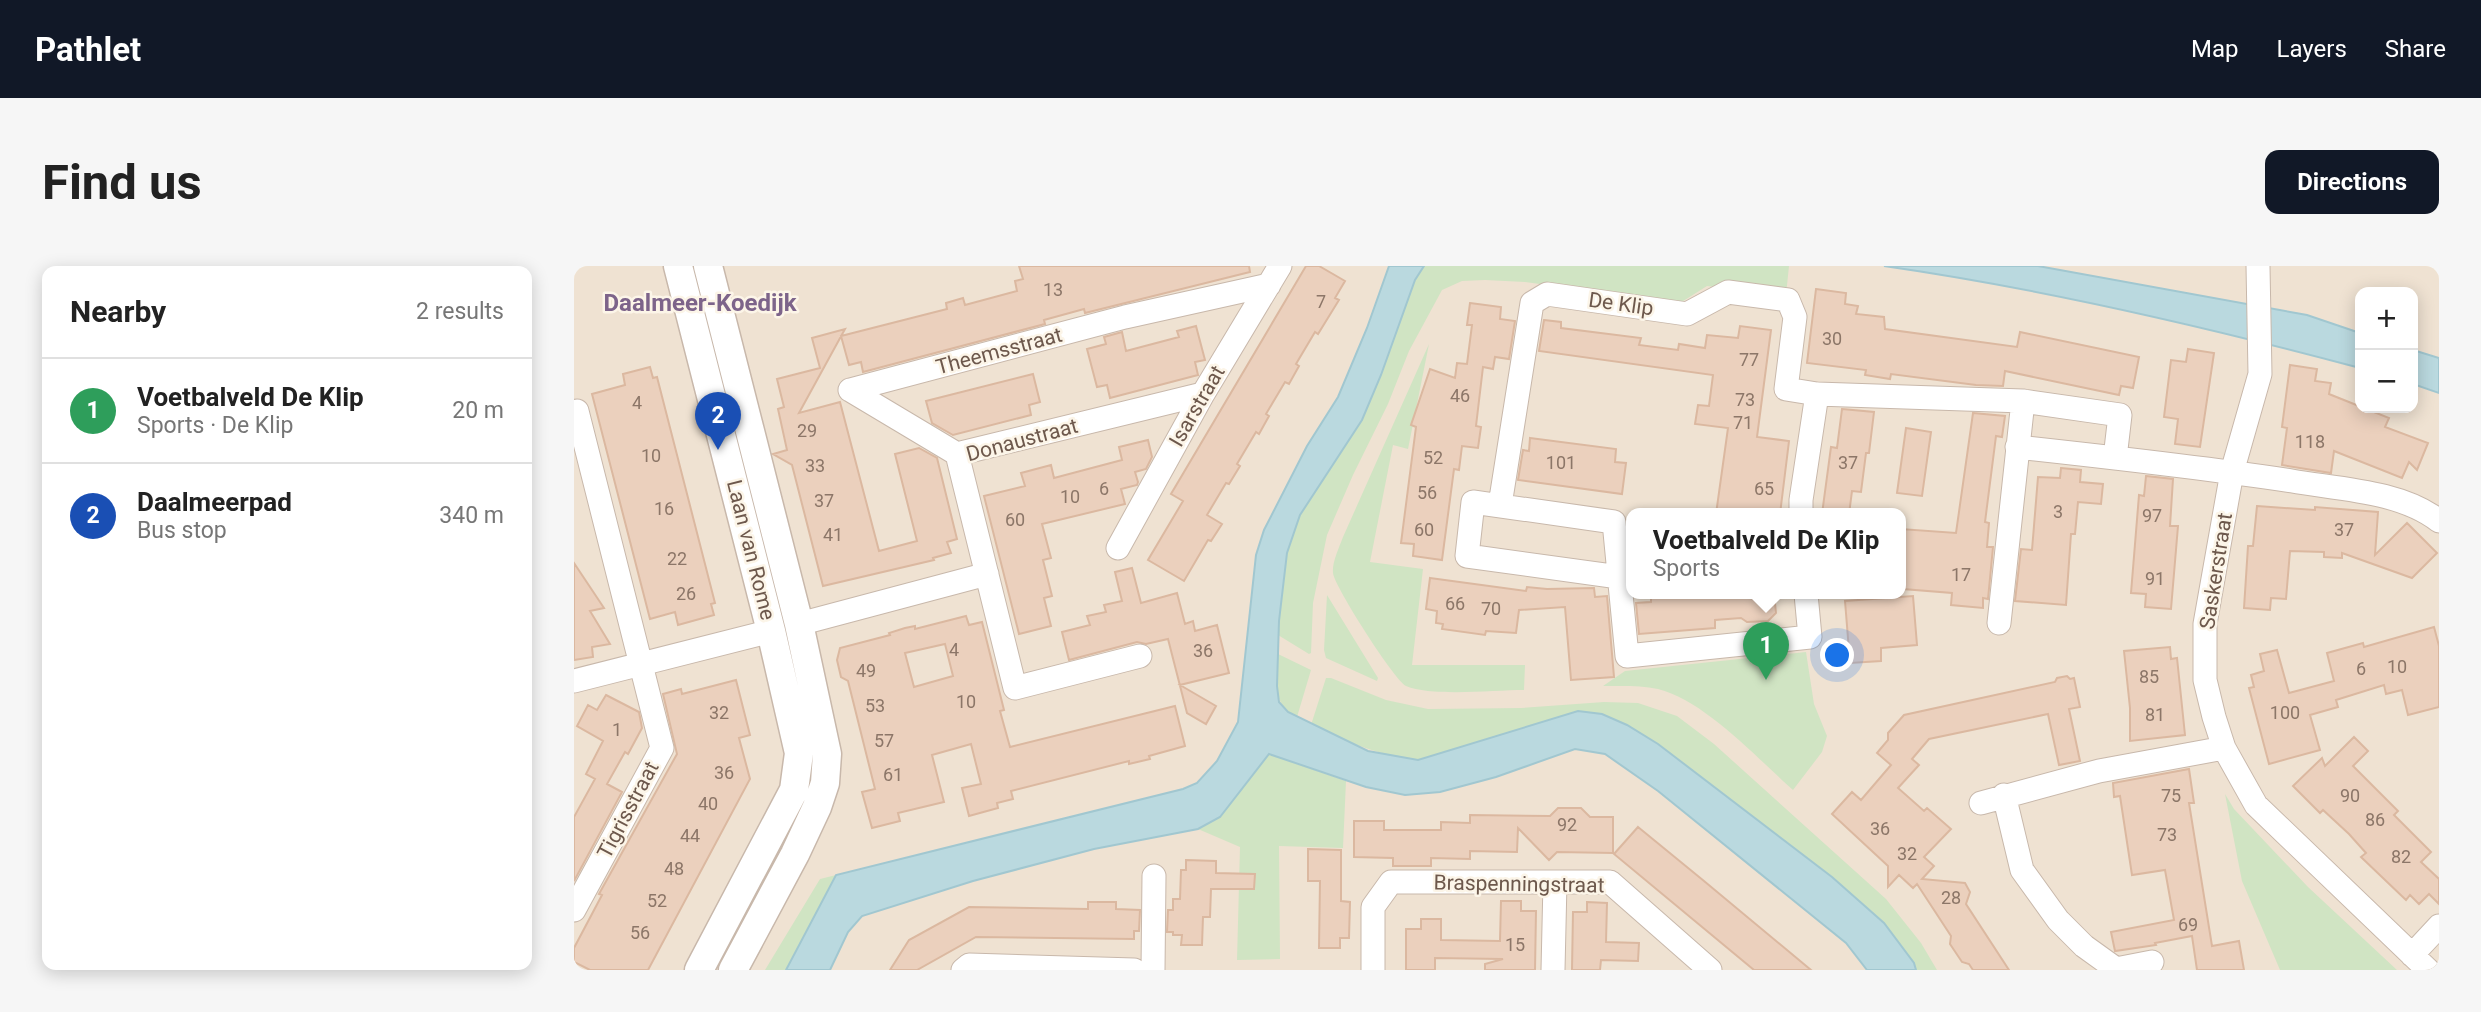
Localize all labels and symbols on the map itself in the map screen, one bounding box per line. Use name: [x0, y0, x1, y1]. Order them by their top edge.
house number: 13: [1043, 279, 1063, 300]
street label: De Klip: [1587, 288, 1655, 320]
district label: Daalmeer-Koedijk: [604, 289, 798, 317]
house number: 7: [1316, 291, 1326, 312]
street label: Theemsstraat: [933, 323, 1065, 379]
house number: 30: [1822, 328, 1842, 349]
house number: 77: [1739, 349, 1759, 370]
street label: Isarstraat: [1164, 361, 1230, 451]
house number: 46: [1450, 385, 1470, 406]
house number: 73: [1735, 389, 1755, 410]
house number: 4: [632, 392, 642, 413]
pin: 2: [695, 392, 741, 450]
house number: 71: [1733, 412, 1753, 433]
street label: Donaustraat: [964, 414, 1081, 466]
house number: 29: [797, 420, 817, 441]
house number: 118: [2295, 431, 2325, 452]
house number: 10: [641, 445, 661, 466]
house number: 52: [1423, 447, 1443, 468]
house number: 101: [1546, 452, 1576, 473]
house number: 37: [1838, 452, 1858, 473]
house number: 33: [805, 455, 825, 476]
street label: Laan van Rome: [722, 477, 780, 623]
house number: 6: [1099, 478, 1109, 499]
house number: 65: [1754, 478, 1774, 499]
house number: 56: [1417, 482, 1437, 503]
house number: 10: [1060, 486, 1080, 507]
house number: 37: [814, 490, 834, 511]
house number: 16: [654, 498, 674, 519]
house number: 3: [2053, 501, 2063, 522]
house number: 97: [2142, 505, 2162, 526]
house number: 60: [1005, 509, 1025, 530]
street label: Saskerstraat: [2195, 511, 2237, 631]
house number: 60: [1414, 519, 1434, 540]
house number: 37: [2334, 519, 2354, 540]
house number: 41: [823, 524, 843, 545]
house number: 22: [667, 548, 687, 569]
house number: 17: [1951, 564, 1971, 585]
house number: 91: [2145, 568, 2165, 589]
house number: 26: [676, 583, 696, 604]
house number: 66: [1445, 593, 1465, 614]
house number: 70: [1481, 598, 1501, 619]
pin: 1: [1743, 622, 1789, 680]
your location: [1820, 638, 1854, 672]
house number: 4: [949, 639, 959, 660]
house number: 36: [1193, 640, 1213, 661]
house number: 10: [2387, 656, 2407, 677]
house number: 6: [2356, 658, 2366, 679]
house number: 49: [856, 660, 876, 681]
house number: 85: [2139, 666, 2159, 687]
house number: 10: [956, 691, 976, 712]
house number: 53: [865, 695, 885, 716]
house number: 32: [709, 702, 729, 723]
house number: 100: [2270, 702, 2300, 723]
house number: 81: [2145, 704, 2165, 725]
house number: 1: [612, 719, 622, 740]
house number: 57: [874, 730, 894, 751]
street label: Tigrisstraat: [592, 757, 664, 863]
house number: 36: [714, 762, 734, 783]
house number: 61: [883, 764, 903, 785]
house number: 75: [2161, 785, 2181, 806]
house number: 90: [2340, 785, 2360, 806]
house number: 40: [698, 793, 718, 814]
house number: 86: [2365, 809, 2385, 830]
house number: 92: [1557, 814, 1577, 835]
house number: 36: [1870, 818, 1890, 839]
house number: 73: [2157, 824, 2177, 845]
house number: 44: [680, 825, 700, 846]
house number: 32: [1897, 843, 1917, 864]
house number: 82: [2391, 846, 2411, 867]
house number: 48: [664, 858, 684, 879]
street label: Braspenningstraat: [1433, 871, 1605, 897]
house number: 28: [1941, 887, 1961, 908]
house number: 52: [647, 890, 667, 911]
house number: 69: [2178, 914, 2198, 935]
house number: 56: [630, 922, 650, 943]
house number: 15: [1505, 934, 1525, 955]

